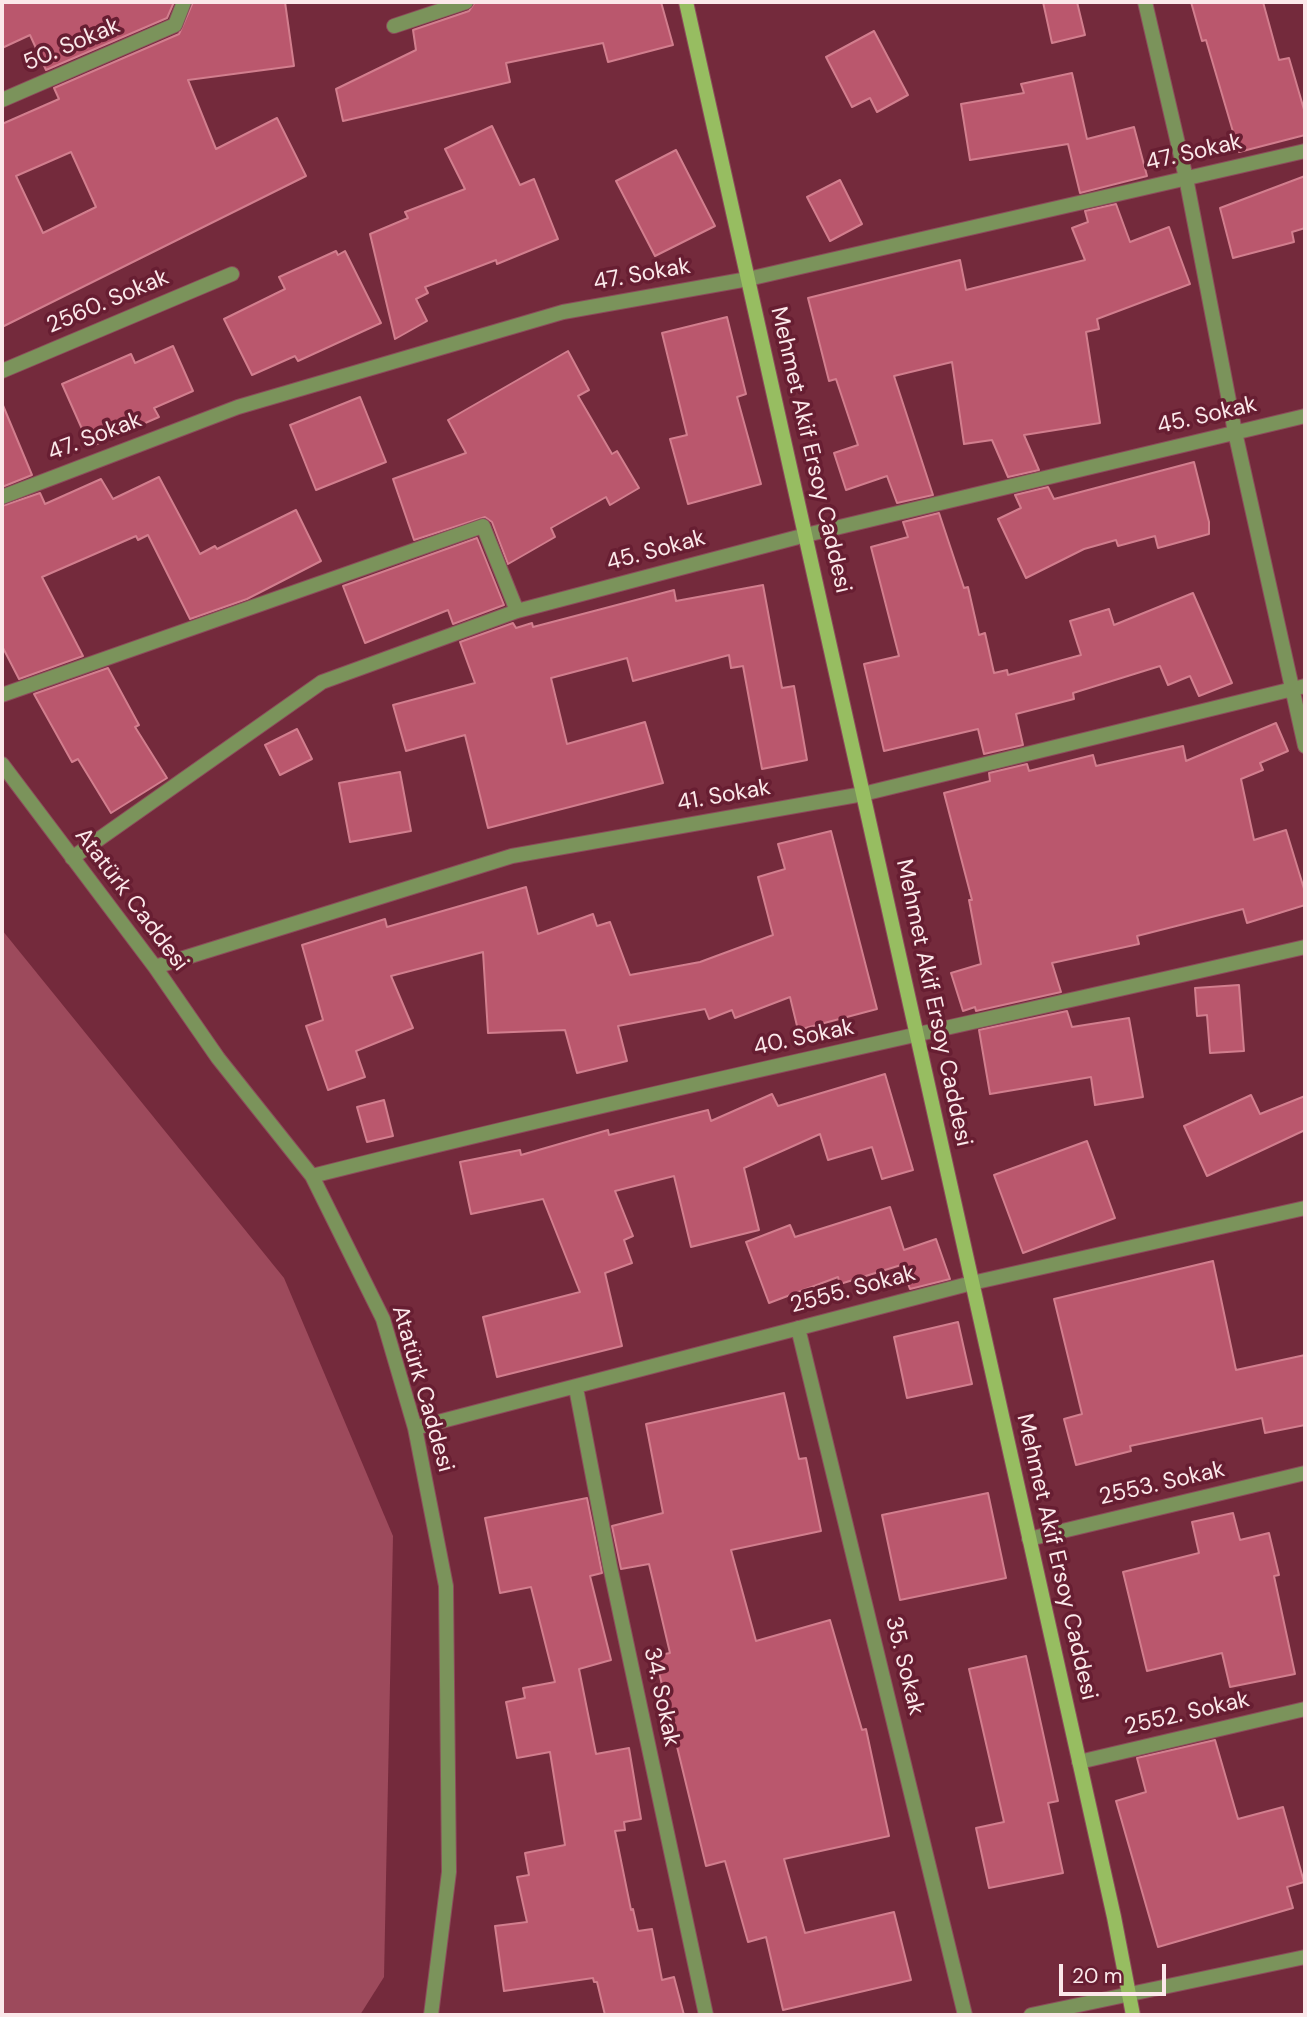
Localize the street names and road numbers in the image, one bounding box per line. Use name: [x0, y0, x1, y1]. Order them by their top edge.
street label: 50. Sokak: [20, 12, 124, 78]
street label: 47. Sokak: [1143, 129, 1245, 177]
street label: 47. Sokak: [591, 253, 693, 297]
street label: 2560. Sokak: [43, 264, 173, 340]
street label: Mehmet Akif Ersoy Caddesi: [764, 304, 856, 596]
street label: 45. Sokak: [1155, 391, 1259, 441]
street label: 47. Sokak: [44, 407, 146, 467]
street label: 45. Sokak: [604, 525, 708, 577]
street label: 41. Sokak: [675, 774, 773, 818]
street label: Atatürk Caddesi: [68, 823, 194, 977]
street label: Mehmet Akif Ersoy Caddesi: [889, 857, 977, 1149]
street label: 40. Sokak: [751, 1014, 857, 1062]
street label: 2555. Sokak: [787, 1260, 919, 1320]
street label: Atatürk Caddesi: [385, 1303, 459, 1475]
street label: Mehmet Akif Ersoy Caddesi: [1010, 1411, 1102, 1703]
street label: 2553. Sokak: [1096, 1456, 1228, 1512]
street label: 35. Sokak: [878, 1614, 930, 1718]
street label: 34. Sokak: [637, 1645, 685, 1749]
street label: 2552. Sokak: [1122, 1686, 1252, 1742]

